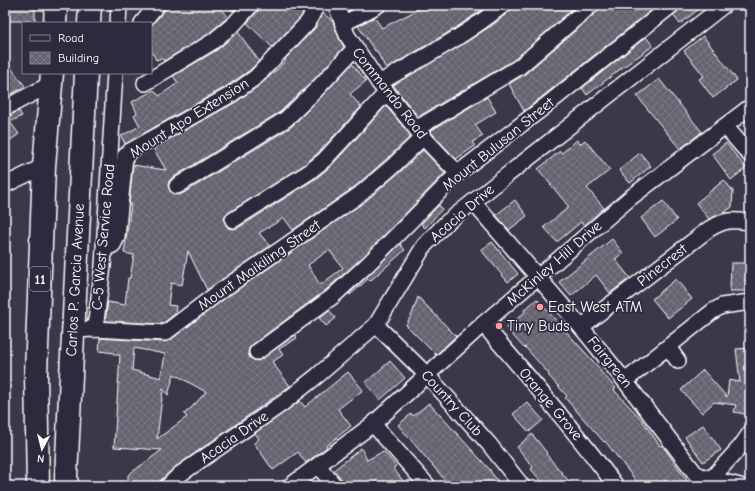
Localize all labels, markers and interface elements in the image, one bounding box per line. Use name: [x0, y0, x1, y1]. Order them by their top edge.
legend: [22, 22, 152, 74]
text: Road: [58, 31, 84, 45]
street label: Commando Road: [349, 44, 431, 142]
text: Building: [58, 51, 99, 65]
street label: Mount Apo Extension: [126, 74, 252, 162]
street label: Mount Bulusan Street: [439, 93, 558, 195]
street label: C-5 West Service Road: [88, 163, 118, 311]
street label: Acacia Drive: [426, 180, 498, 246]
street label: Carlos P. Garcia Avenue: [62, 203, 88, 357]
street label: Mount Maikiling Street: [194, 215, 324, 314]
street label: McKinley Hill Drive: [503, 216, 606, 309]
street label: Pinecrest: [633, 239, 691, 290]
road number: 11: [30, 267, 50, 291]
place label: East West ATM: [548, 298, 642, 316]
marker: East West ATM: [535, 302, 545, 312]
place label: Tiny Buds: [507, 317, 569, 335]
marker: Tiny Buds: [494, 321, 504, 331]
street label: Fairgreen: [584, 332, 636, 392]
street label: Orange Grove: [515, 364, 587, 444]
street label: Country Club: [417, 366, 487, 440]
street label: Acacia Drive: [196, 407, 272, 467]
north arrow: [22, 429, 62, 469]
text: N: [36, 452, 45, 465]

